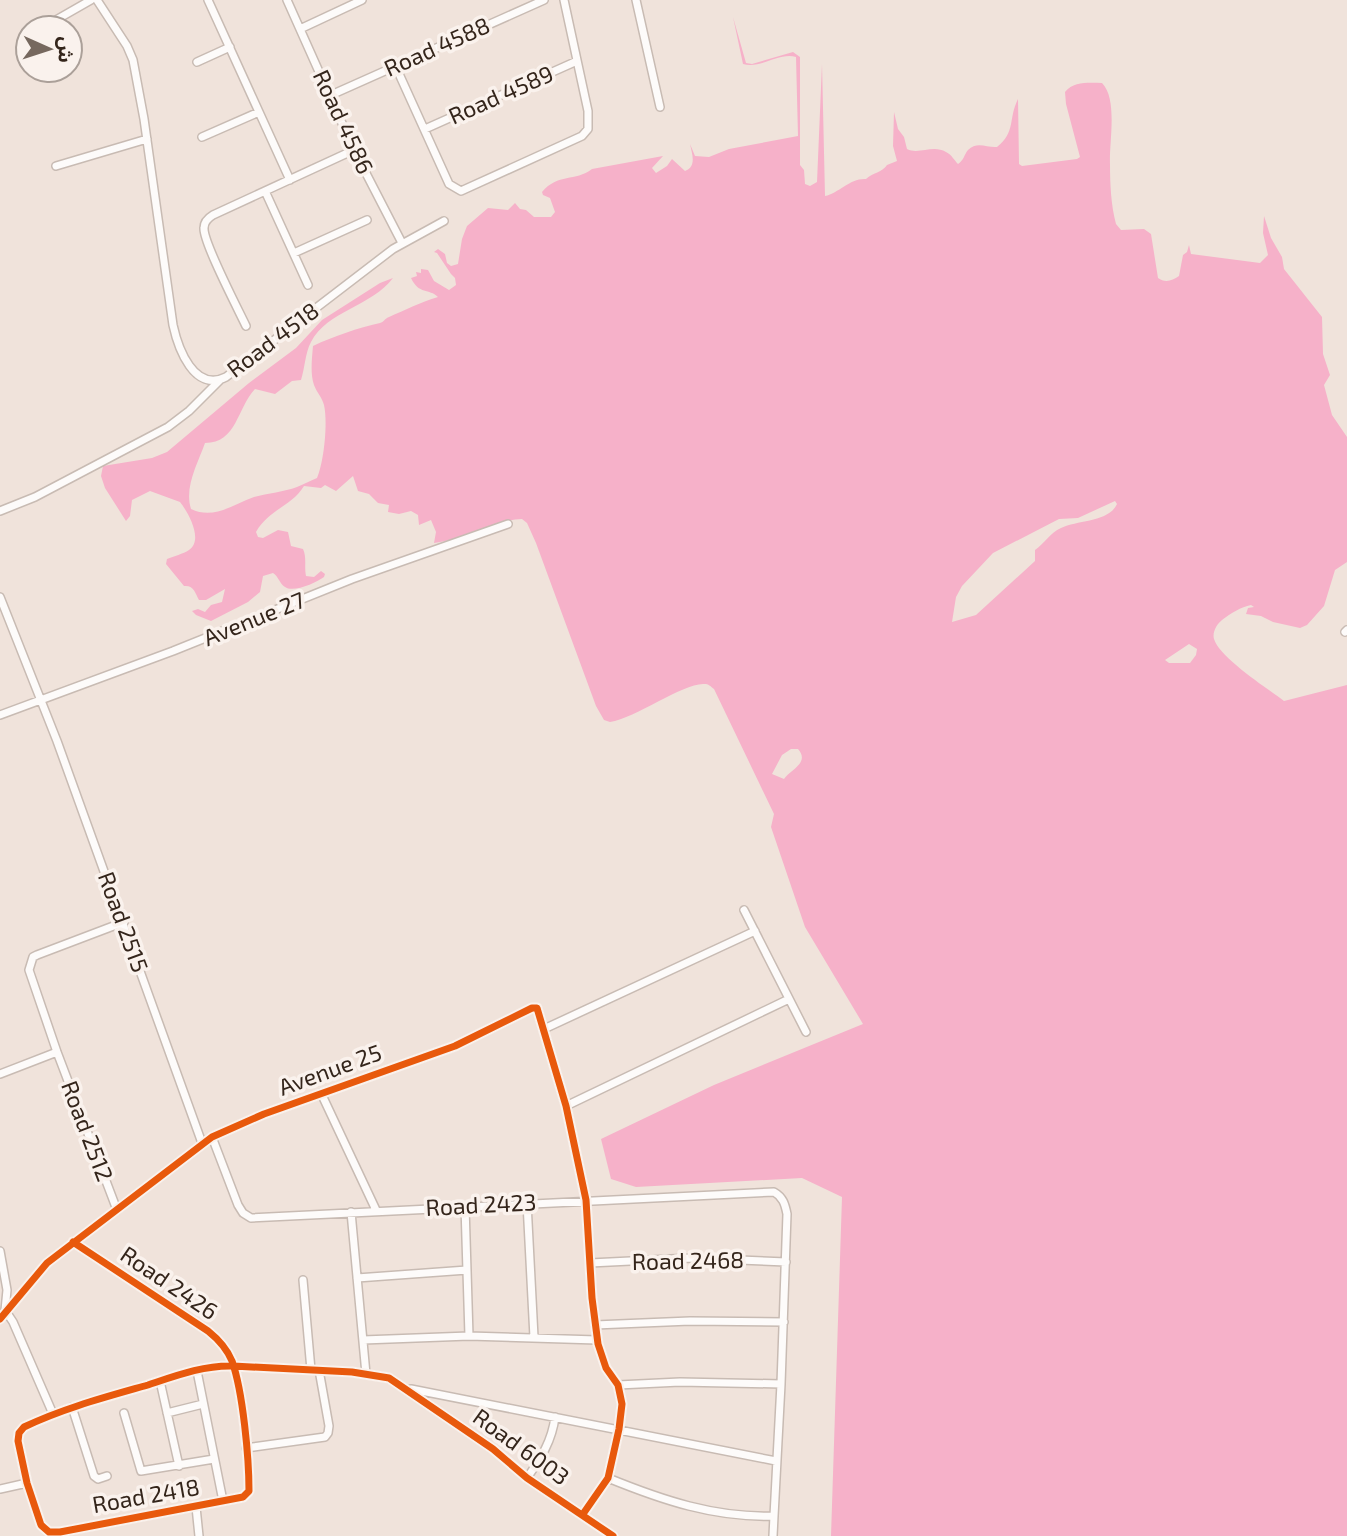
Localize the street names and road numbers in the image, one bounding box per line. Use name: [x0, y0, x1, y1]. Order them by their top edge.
street label: Road 4588: [380, 10, 494, 82]
street label: Road 4589: [444, 59, 557, 130]
street label: Road 4586: [308, 65, 380, 178]
street label: Road 4518: [221, 296, 324, 383]
street label: Avenue 27: [199, 585, 309, 651]
street label: Road 2515: [93, 868, 155, 976]
street label: Avenue 25: [274, 1038, 385, 1101]
street label: Road 2512: [56, 1076, 120, 1185]
street label: Road 2423: [425, 1187, 537, 1221]
street label: Road 2426: [116, 1239, 224, 1325]
street label: Road 2468: [632, 1245, 744, 1275]
street label: Road 6003: [468, 1402, 575, 1490]
street label: Road 2418: [90, 1472, 202, 1518]

